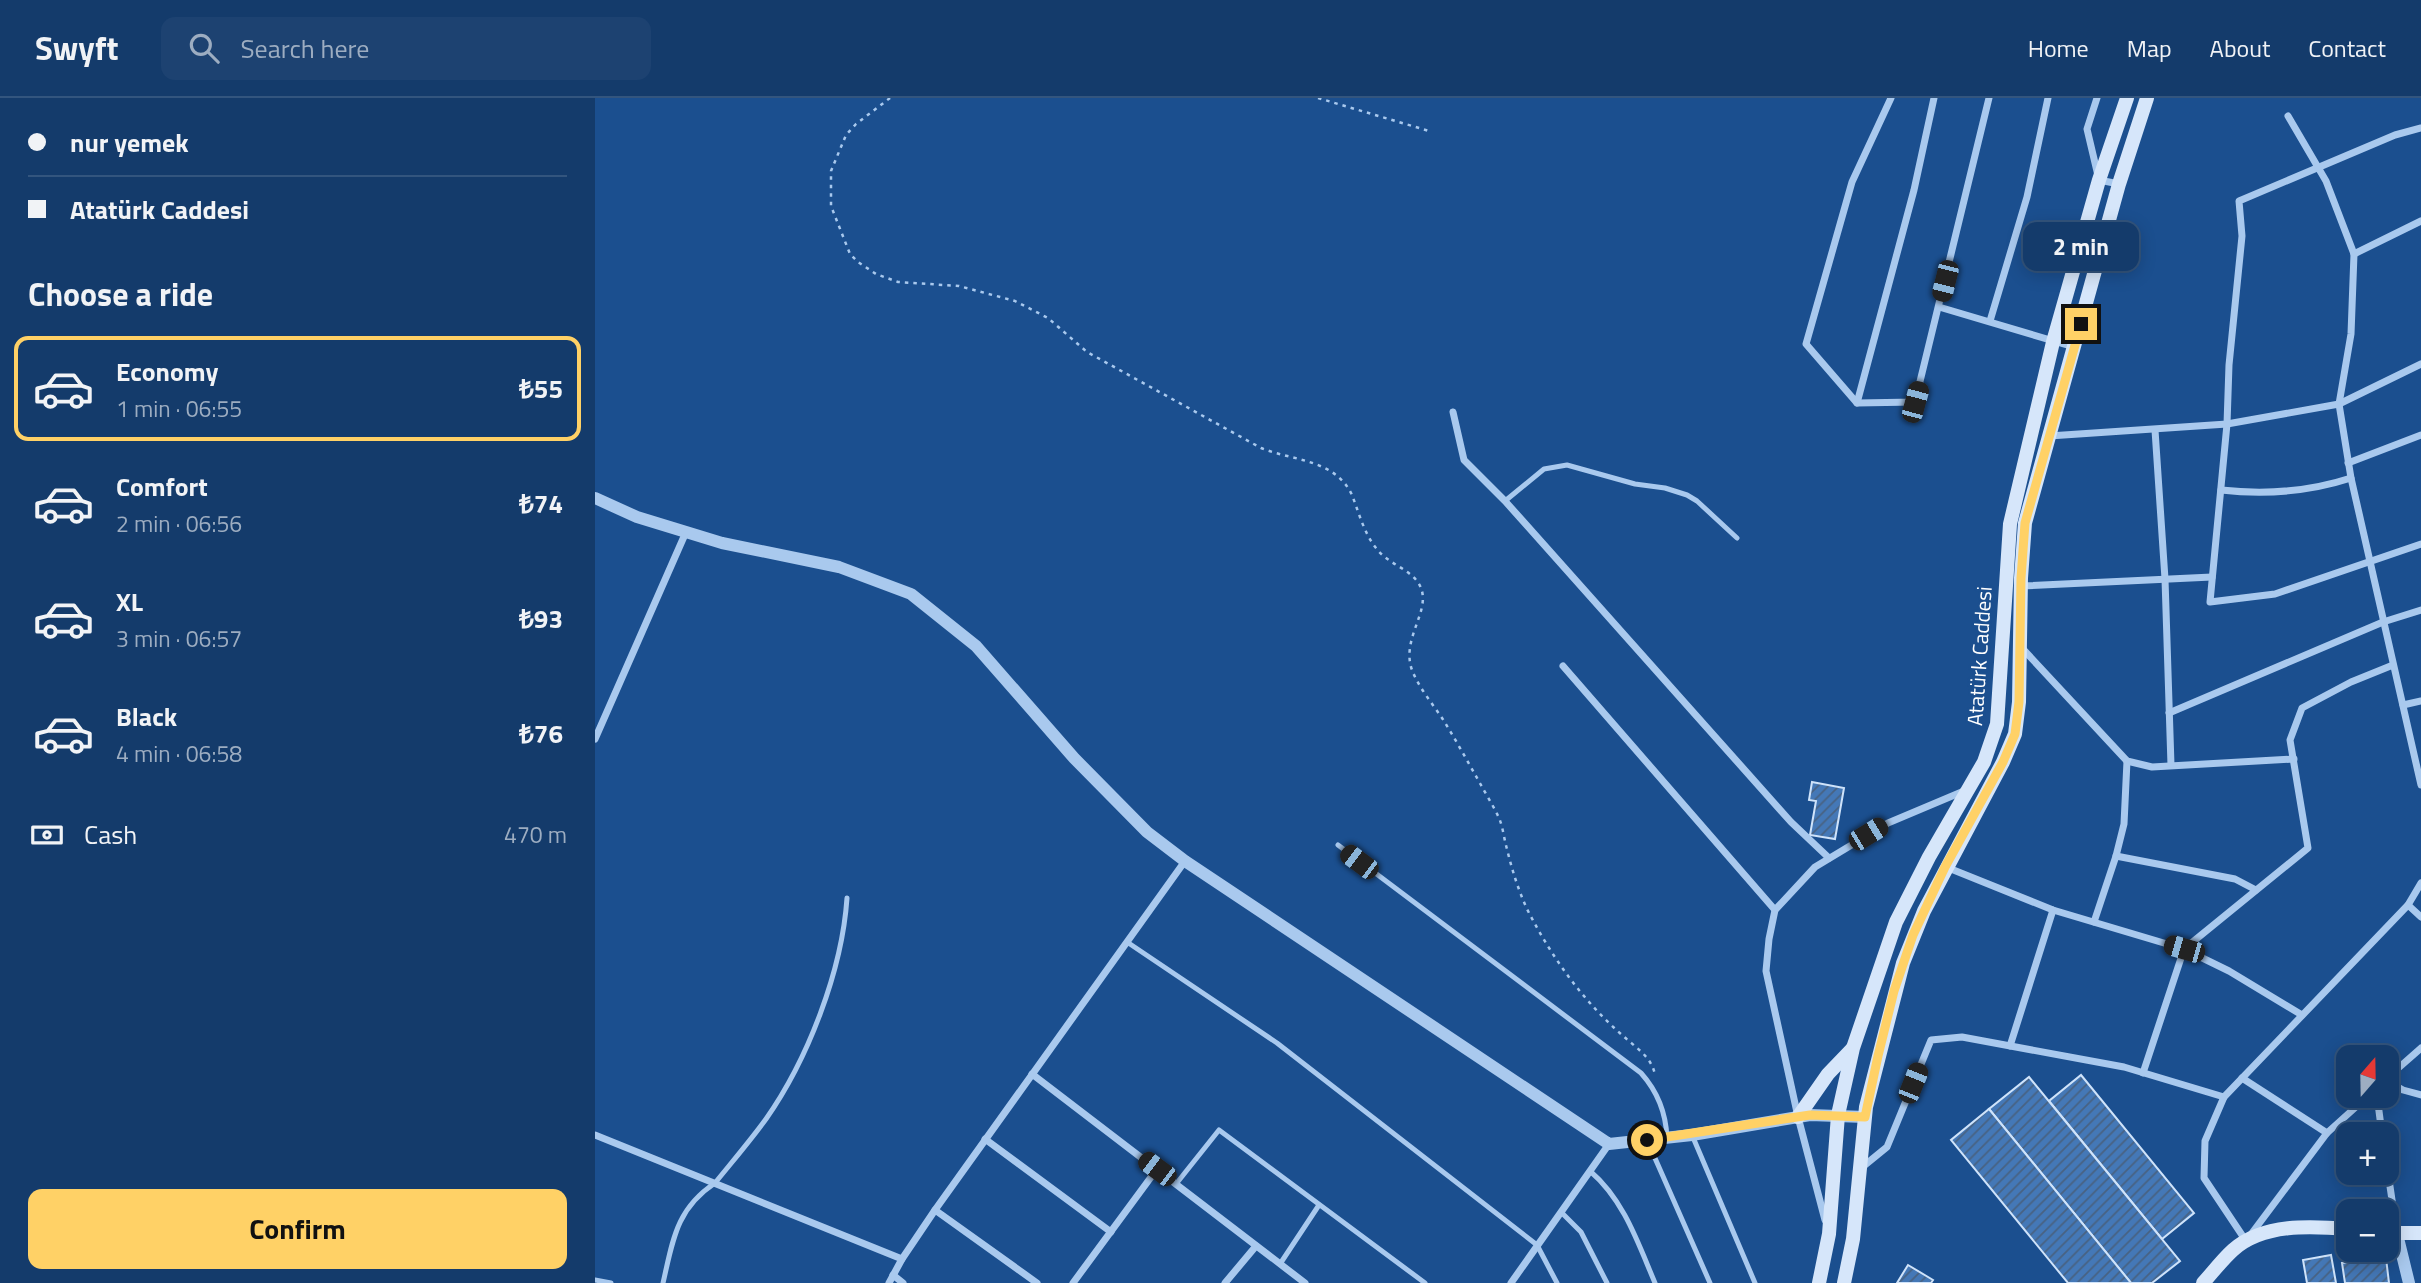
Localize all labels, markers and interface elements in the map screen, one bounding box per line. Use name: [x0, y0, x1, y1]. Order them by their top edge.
search box: [161, 17, 651, 80]
text: Swyft: [35, 23, 119, 73]
icon: search: [185, 29, 223, 67]
text: Search here: [241, 29, 369, 68]
text: Home: [2028, 30, 2089, 66]
text: Map: [2127, 30, 2172, 66]
text: About: [2210, 30, 2270, 66]
text: Contact: [2308, 30, 2386, 66]
text: nur yemek: [70, 123, 189, 162]
text: Atatürk Caddesi: [70, 190, 249, 229]
callout: 2 min: [2023, 222, 2139, 272]
text: 2 min: [2053, 229, 2109, 264]
car: [1930, 258, 1961, 304]
text: Choose a ride: [28, 270, 213, 318]
route end: [2065, 308, 2097, 340]
text: Economy: [116, 352, 218, 391]
icon: car: [32, 357, 95, 420]
text: ₺55: [519, 369, 563, 408]
car: [1900, 379, 1931, 425]
text: 1 min · 06:55: [116, 391, 242, 426]
text: Comfort: [116, 467, 208, 506]
icon: car: [32, 472, 95, 535]
text: ₺74: [519, 484, 563, 523]
text: 2 min · 06:56: [116, 506, 242, 541]
text: XL: [116, 582, 143, 621]
street label: Atatürk Caddesi: [1958, 585, 2000, 727]
icon: car: [32, 587, 95, 650]
text: ₺93: [519, 599, 563, 638]
text: 3 min · 06:57: [116, 621, 242, 656]
text: Black: [116, 697, 177, 736]
icon: car: [32, 702, 95, 765]
text: ₺76: [519, 714, 563, 753]
text: 4 min · 06:58: [116, 736, 242, 771]
car: [1845, 814, 1892, 854]
text: Cash: [84, 815, 137, 854]
icon: cash: [28, 816, 66, 854]
text: 470 m: [504, 817, 567, 852]
car: [1336, 841, 1383, 883]
car: [2161, 933, 2208, 965]
north arrow: [2336, 1045, 2399, 1108]
map controls: [2336, 1045, 2399, 1262]
car: [1896, 1060, 1931, 1106]
button: +: [2336, 1122, 2399, 1185]
route start: [1631, 1124, 1663, 1156]
car: [1134, 1148, 1181, 1190]
button: Confirm: [28, 1189, 567, 1269]
button: −: [2336, 1199, 2399, 1262]

